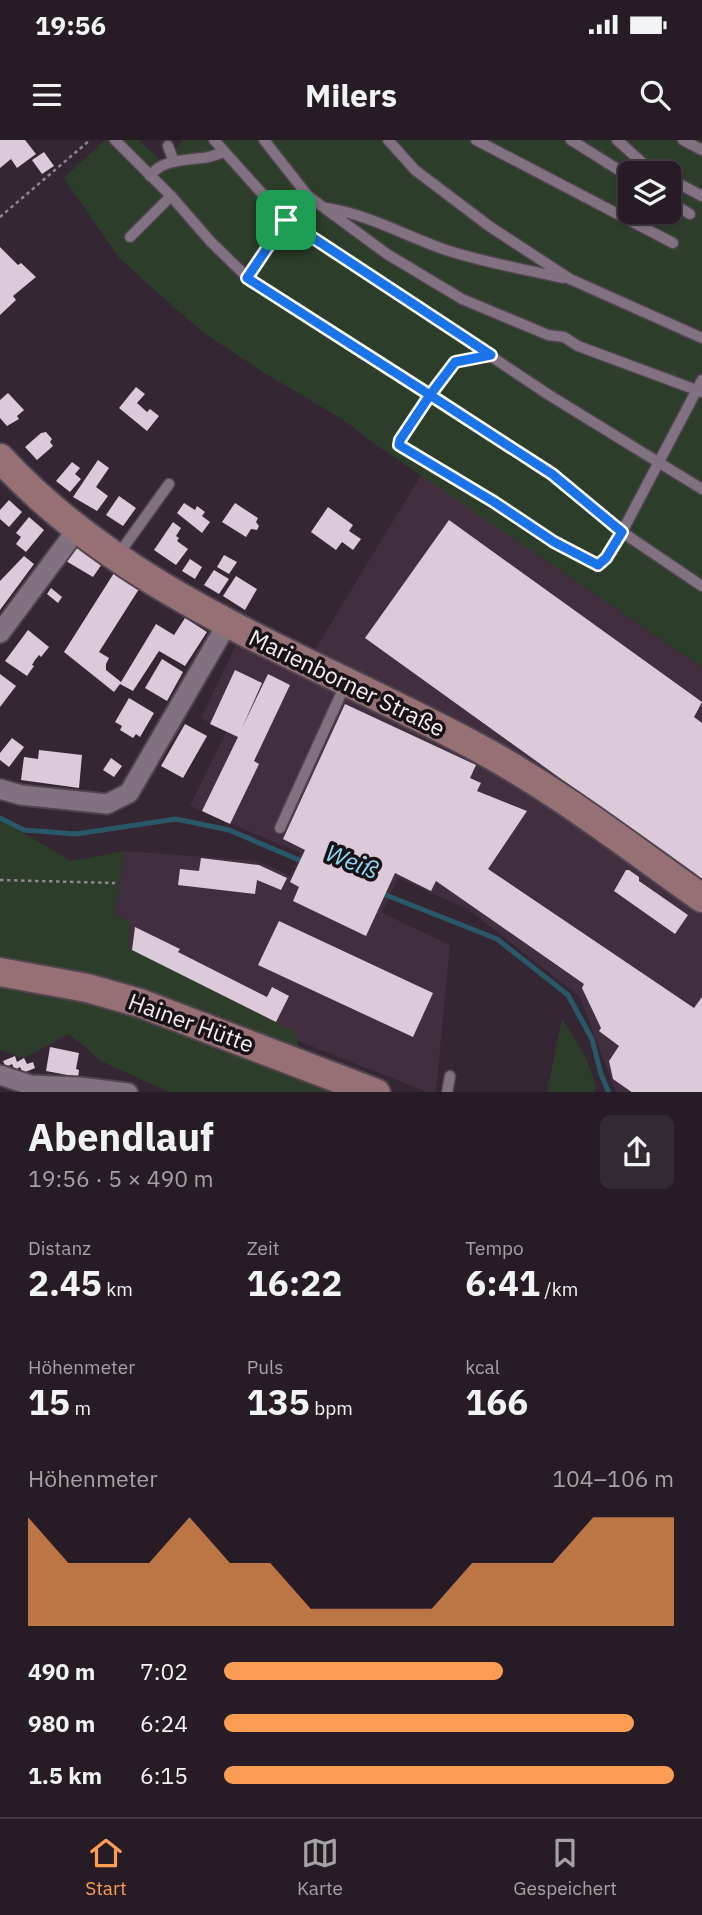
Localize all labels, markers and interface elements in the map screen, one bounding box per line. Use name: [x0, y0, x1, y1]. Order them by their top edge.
text: 19:56: [35, 8, 106, 42]
text: Milers: [305, 74, 397, 116]
icon: menu: [28, 76, 66, 114]
icon: search: [636, 76, 674, 114]
map controls: [618, 161, 681, 224]
button: layers: [618, 161, 681, 224]
pin: [256, 190, 316, 250]
icon: arrive: [267, 201, 305, 239]
street label: Marienborner Straße: [244, 622, 450, 743]
water label: Weiß: [321, 836, 384, 886]
street label: Hainer Hütte: [124, 985, 258, 1059]
text: Abendlauf: [28, 1112, 214, 1161]
button: share: [600, 1115, 674, 1189]
text: 19:56 · 5 × 490 m: [28, 1163, 214, 1193]
text: Distanz: [28, 1236, 91, 1260]
text: Zeit: [247, 1236, 279, 1260]
text: Tempo: [465, 1236, 524, 1260]
text: 2.45: [28, 1260, 102, 1306]
text: 16:22: [247, 1260, 342, 1306]
text: 6:41: [465, 1260, 540, 1306]
text: km: [102, 1277, 133, 1301]
text: /km: [540, 1277, 578, 1301]
text: Höhenmeter: [28, 1355, 135, 1379]
text: Puls: [247, 1355, 283, 1379]
text: kcal: [465, 1355, 500, 1379]
text: 15: [28, 1379, 70, 1425]
text: 135: [247, 1379, 310, 1425]
text: 166: [465, 1379, 528, 1425]
text: m: [70, 1396, 91, 1420]
text: bpm: [310, 1396, 353, 1420]
text: Höhenmeter: [28, 1463, 158, 1493]
text: 104–106 m: [552, 1463, 674, 1493]
text: 490 m: [28, 1656, 95, 1686]
text: 7:02: [140, 1656, 188, 1686]
text: 980 m: [28, 1708, 95, 1738]
text: 6:24: [140, 1708, 188, 1738]
text: 1.5 km: [28, 1760, 102, 1790]
text: 6:15: [140, 1760, 188, 1790]
tab: Start: [85, 1834, 127, 1900]
tab: Karte: [297, 1834, 343, 1900]
tab: Gespeichert: [513, 1834, 617, 1900]

